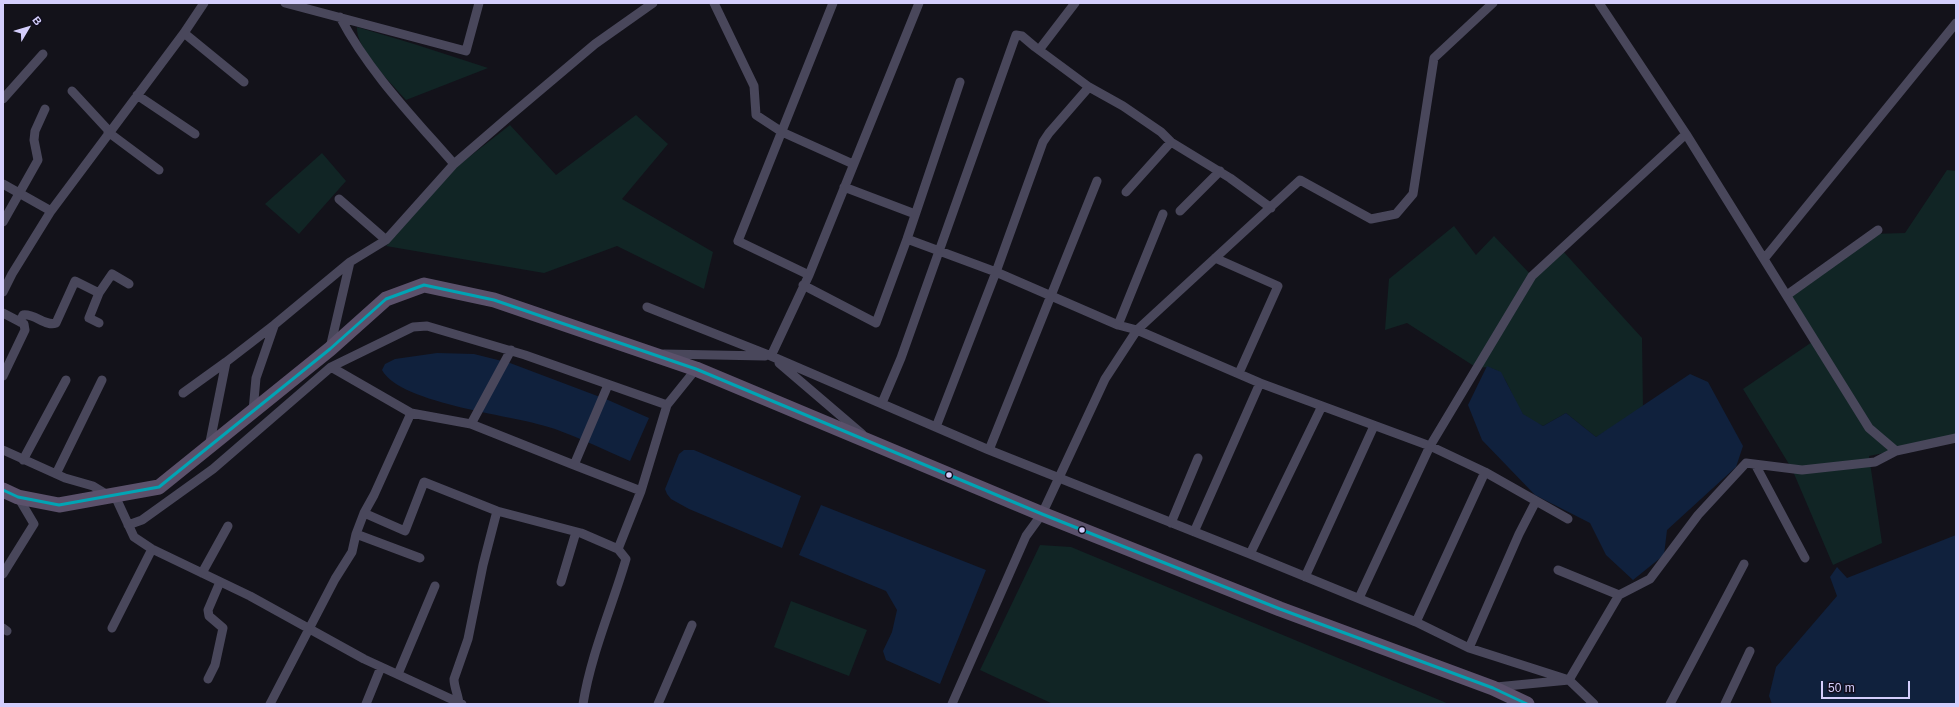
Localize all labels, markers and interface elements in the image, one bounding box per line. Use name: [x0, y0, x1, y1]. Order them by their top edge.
north arrow: [8, 8, 48, 48]
text: B: [30, 14, 45, 27]
unlabelled marker: [944, 470, 954, 480]
unlabelled marker: [1077, 525, 1087, 535]
scale bar: [1823, 673, 1912, 699]
text: 50 m: [1828, 681, 1855, 695]

